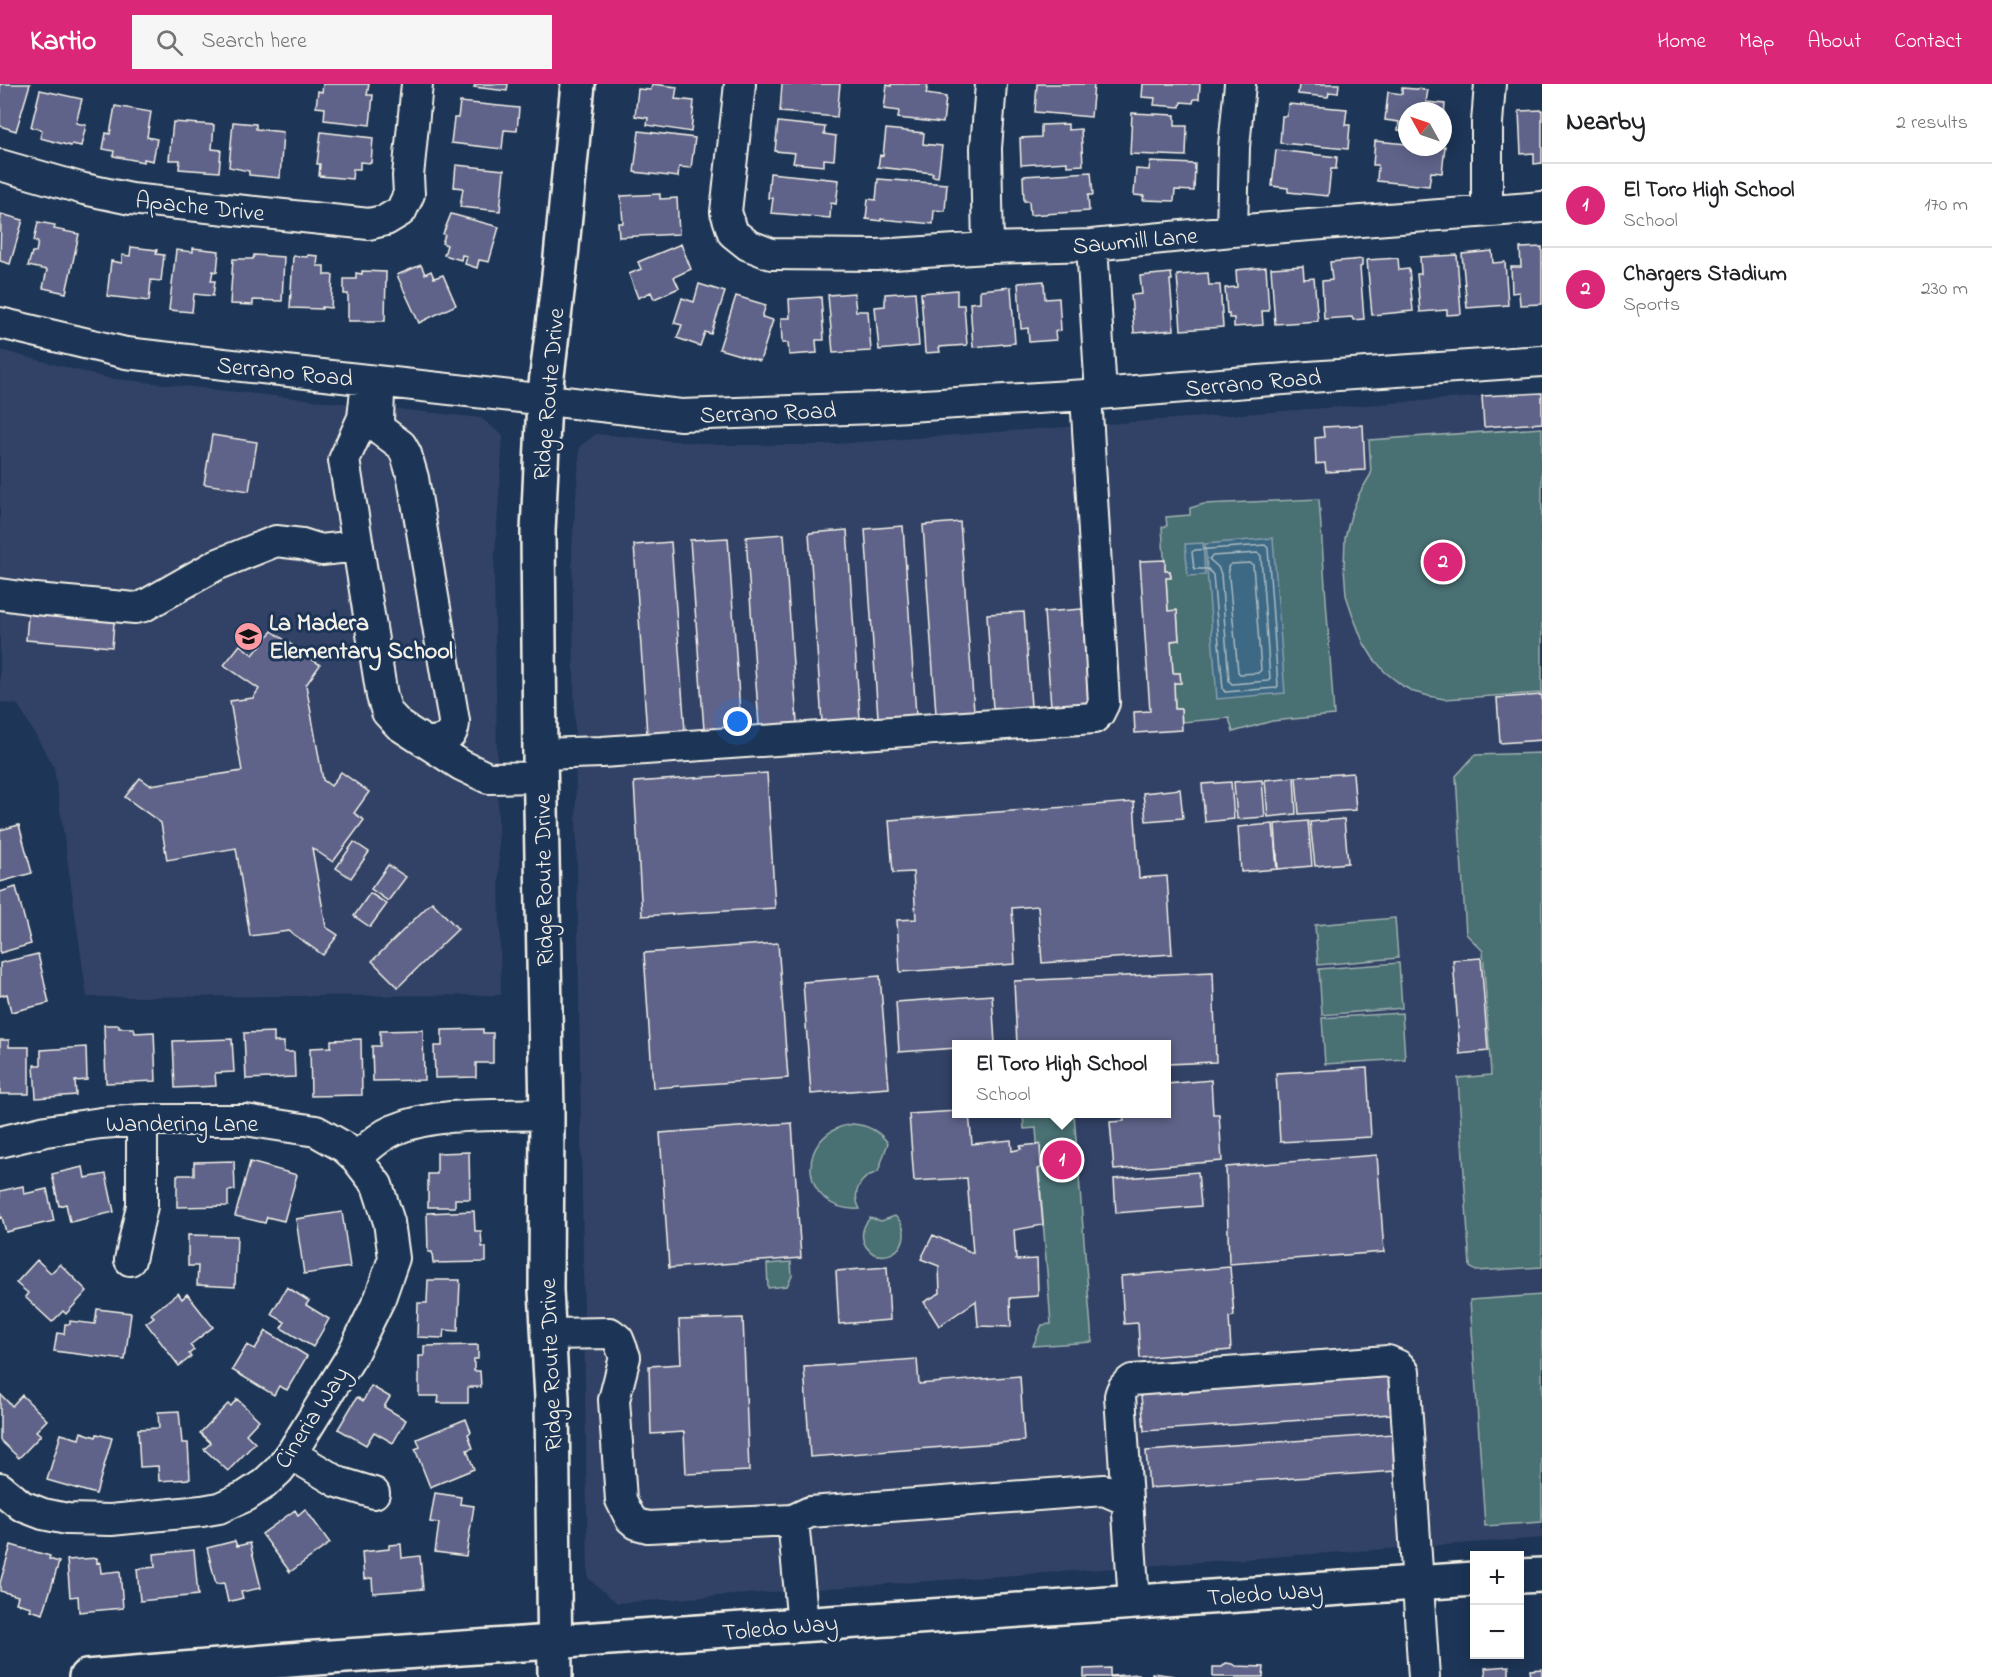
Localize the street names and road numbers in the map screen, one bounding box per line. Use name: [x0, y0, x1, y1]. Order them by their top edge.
street label: Apache Drive: [133, 184, 266, 233]
street label: Sawmill Lane: [1071, 220, 1200, 265]
street label: Ridge Route Drive: [526, 306, 575, 482]
street label: Serrano Road: [215, 349, 355, 398]
street label: Serrano Road: [1184, 361, 1323, 408]
street label: Serrano Road: [699, 395, 837, 434]
street label: Ridge Route Drive: [526, 793, 565, 967]
street label: Wandering Lane: [106, 1108, 258, 1143]
street label: Ridge Route Drive: [532, 1278, 573, 1452]
street label: Cineria Way: [267, 1360, 360, 1477]
street label: Toledo Way: [1206, 1574, 1324, 1618]
street label: Toledo Way: [721, 1607, 840, 1653]

